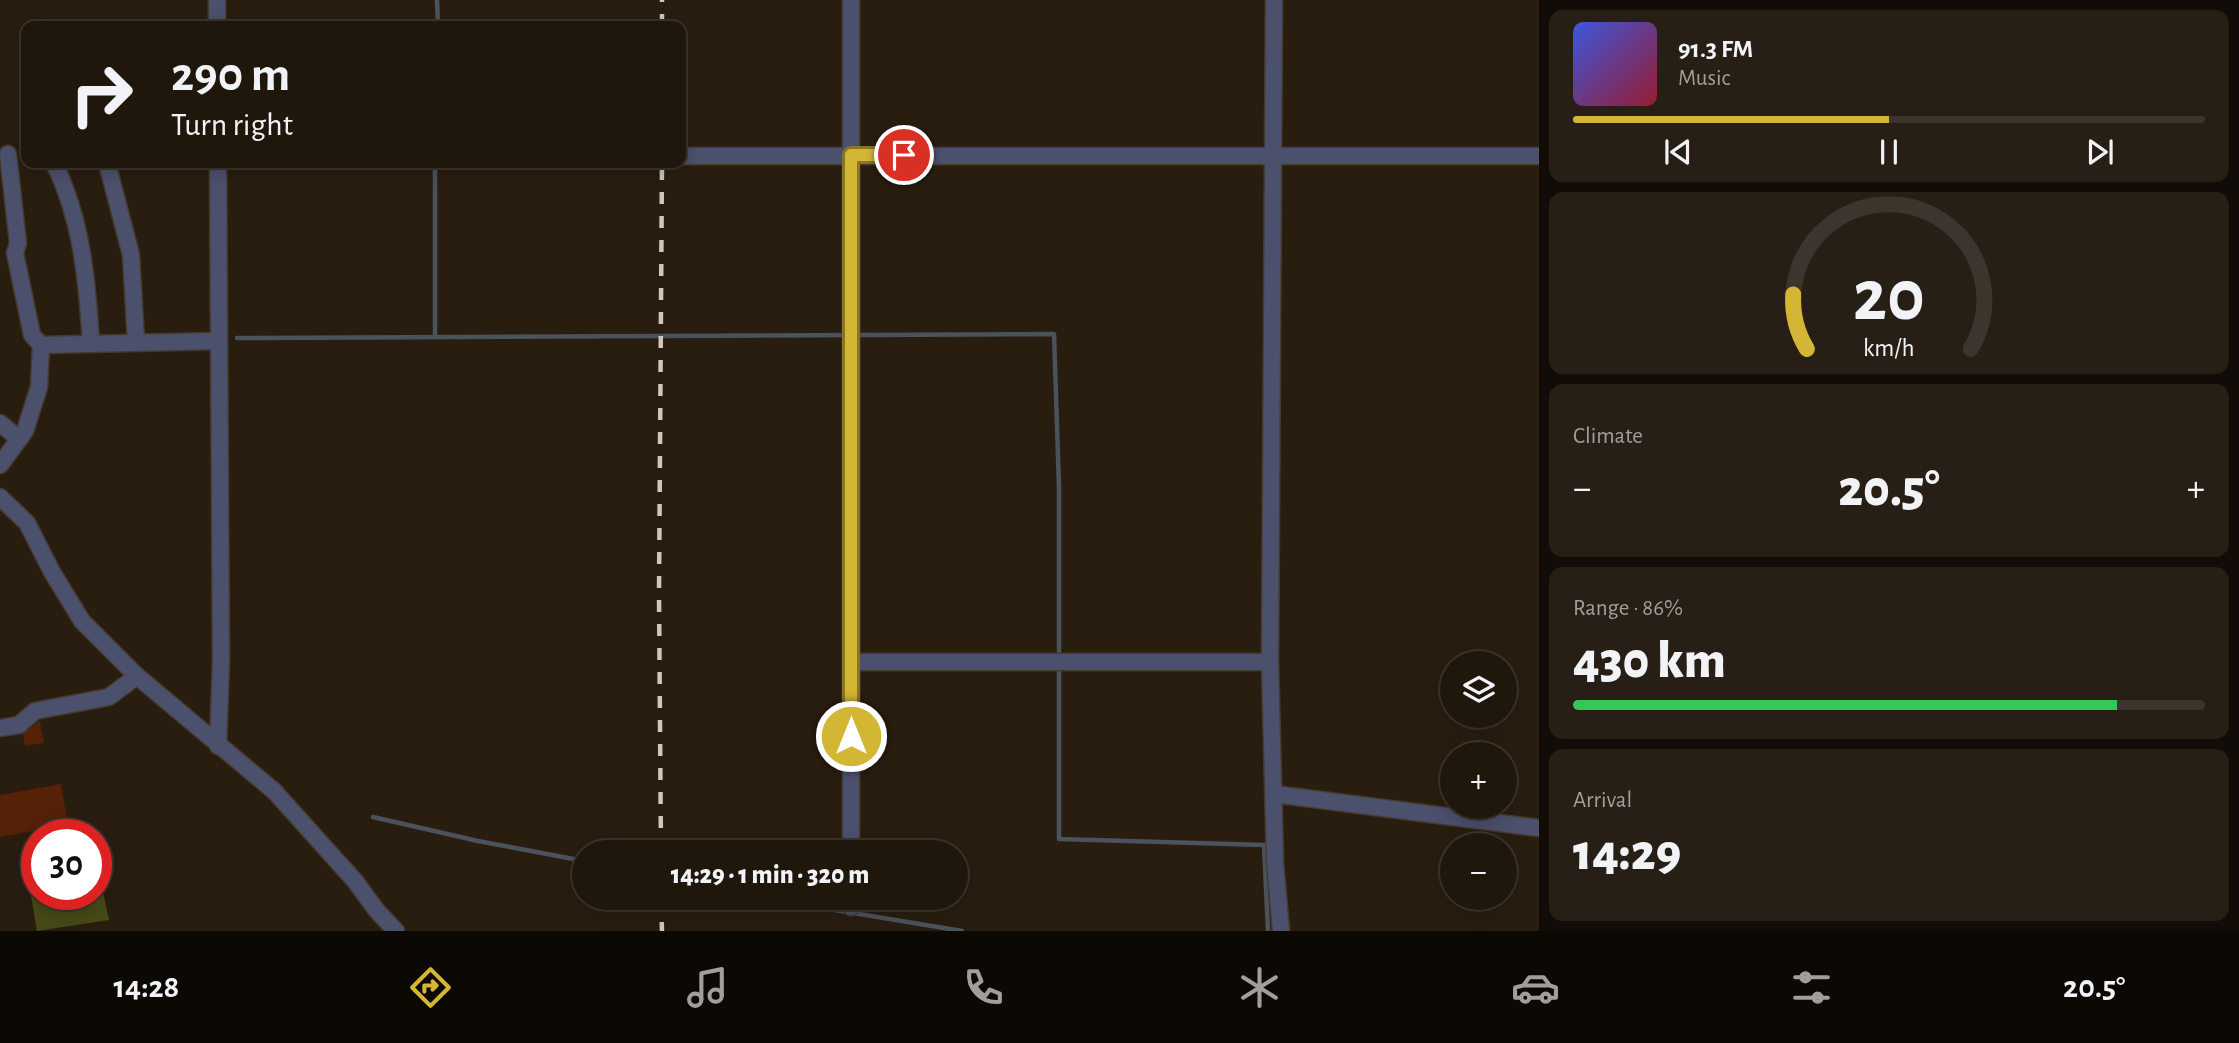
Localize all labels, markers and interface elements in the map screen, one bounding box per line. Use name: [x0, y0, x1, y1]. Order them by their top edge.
text: 91.3 FM: [1678, 36, 1753, 62]
icon: right: [56, 49, 147, 140]
text: 290 m: [171, 51, 290, 100]
text: Music: [1678, 67, 1730, 90]
text: Turn right: [171, 109, 293, 141]
pin: [874, 125, 934, 185]
icon: previous: [1659, 133, 1697, 171]
icon: pause: [1870, 133, 1908, 171]
icon: next: [2081, 133, 2119, 171]
icon: arrive: [885, 136, 923, 174]
text: 20: [1853, 262, 1925, 335]
text: km/h: [1863, 336, 1915, 361]
text: Climate: [1573, 425, 1643, 448]
text: 20.5°: [1838, 463, 1940, 515]
text: −: [1573, 470, 1591, 508]
text: +: [2187, 470, 2205, 508]
text: Range · 86%: [1573, 597, 1683, 620]
text: 430 km: [1573, 635, 1726, 687]
map controls: [1440, 651, 1517, 910]
button: layers: [1440, 651, 1517, 728]
position arrow: [814, 699, 888, 773]
button: +: [1440, 742, 1517, 819]
text: Arrival: [1573, 789, 1632, 812]
speed limit sign: 30: [21, 819, 112, 910]
text: 14:29: [1573, 827, 1681, 879]
button: −: [1440, 833, 1517, 910]
text: 14:29 · 1 min · 320 m: [671, 862, 869, 888]
icon: directions: [406, 963, 455, 1012]
icon: music: [683, 963, 732, 1012]
icon: phone: [959, 963, 1008, 1012]
icon: climate: [1235, 963, 1284, 1012]
icon: car: [1511, 963, 1560, 1012]
icon: filters: [1787, 963, 1836, 1012]
text: 14:28: [114, 971, 179, 1003]
text: 20.5°: [2063, 971, 2125, 1003]

